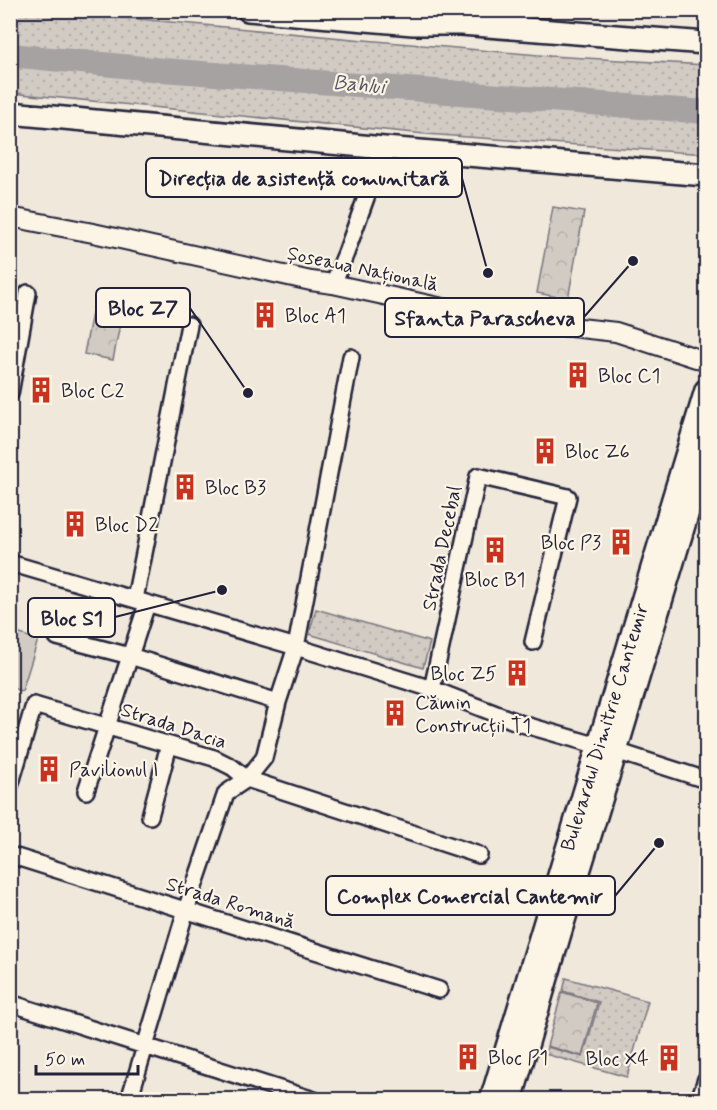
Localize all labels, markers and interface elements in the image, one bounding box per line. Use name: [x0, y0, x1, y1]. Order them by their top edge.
water label: Bahlui: [332, 69, 389, 101]
callout: Direcția de asistență comunitară: [146, 158, 462, 197]
text: Direcția de asistență comunitară: [158, 165, 450, 193]
street label: Șoseaua Națională: [285, 240, 441, 299]
callout: Bloc Z7: [96, 288, 190, 327]
text: Bloc Z7: [108, 295, 178, 323]
callout: Sfanta Parascheva: [385, 298, 584, 337]
building icon: Bloc A1: [250, 300, 280, 330]
place label: Bloc A1: [285, 303, 346, 330]
text: Sfanta Parascheva: [395, 305, 575, 333]
building icon: Bloc C1: [563, 360, 593, 390]
place label: Bloc C1: [598, 363, 661, 390]
building icon: Bloc C2: [26, 375, 56, 405]
place label: Bloc C2: [61, 378, 125, 405]
building icon: Bloc Z6: [530, 436, 560, 466]
place label: Bloc Z6: [565, 439, 630, 466]
building icon: Bloc B3: [170, 472, 200, 502]
place label: Bloc B3: [205, 475, 266, 502]
street label: Strada Decebal: [416, 483, 469, 613]
building icon: Bloc D2: [60, 509, 90, 539]
place label: Bloc D2: [95, 512, 158, 539]
building icon: Bloc P3: [606, 527, 636, 557]
place label: Bloc P3: [541, 530, 601, 557]
building icon: Bloc B1: [480, 535, 510, 565]
place label: Bloc B1: [465, 567, 525, 594]
callout: Bloc S1: [28, 598, 115, 637]
street label: Bulevardul Dimitrie Cantemir: [555, 600, 656, 854]
text: Bloc S1: [41, 605, 103, 633]
building icon: Bloc Z5: [502, 658, 532, 688]
place label: Bloc Z5: [431, 661, 497, 688]
place label: Cămin Construcții T1: [415, 690, 531, 740]
street label: Strada Dacia: [117, 697, 230, 756]
building icon: Cămin Construcții T1: [380, 698, 410, 728]
building icon: Pavilionul I: [34, 754, 64, 784]
place label: Pavilionul I: [69, 757, 159, 784]
street label: Strada Romană: [163, 871, 298, 936]
callout: Complex Comercial Cantemir: [326, 876, 615, 915]
text: Complex Comercial Cantemir: [337, 883, 603, 911]
scale bar: [36, 1038, 138, 1076]
building icon: Bloc P1: [453, 1042, 483, 1072]
building icon: Bloc X4: [654, 1043, 684, 1073]
place label: Bloc P1: [488, 1045, 548, 1072]
place label: Bloc X4: [585, 1046, 649, 1073]
text: 50 m: [45, 1048, 85, 1072]

